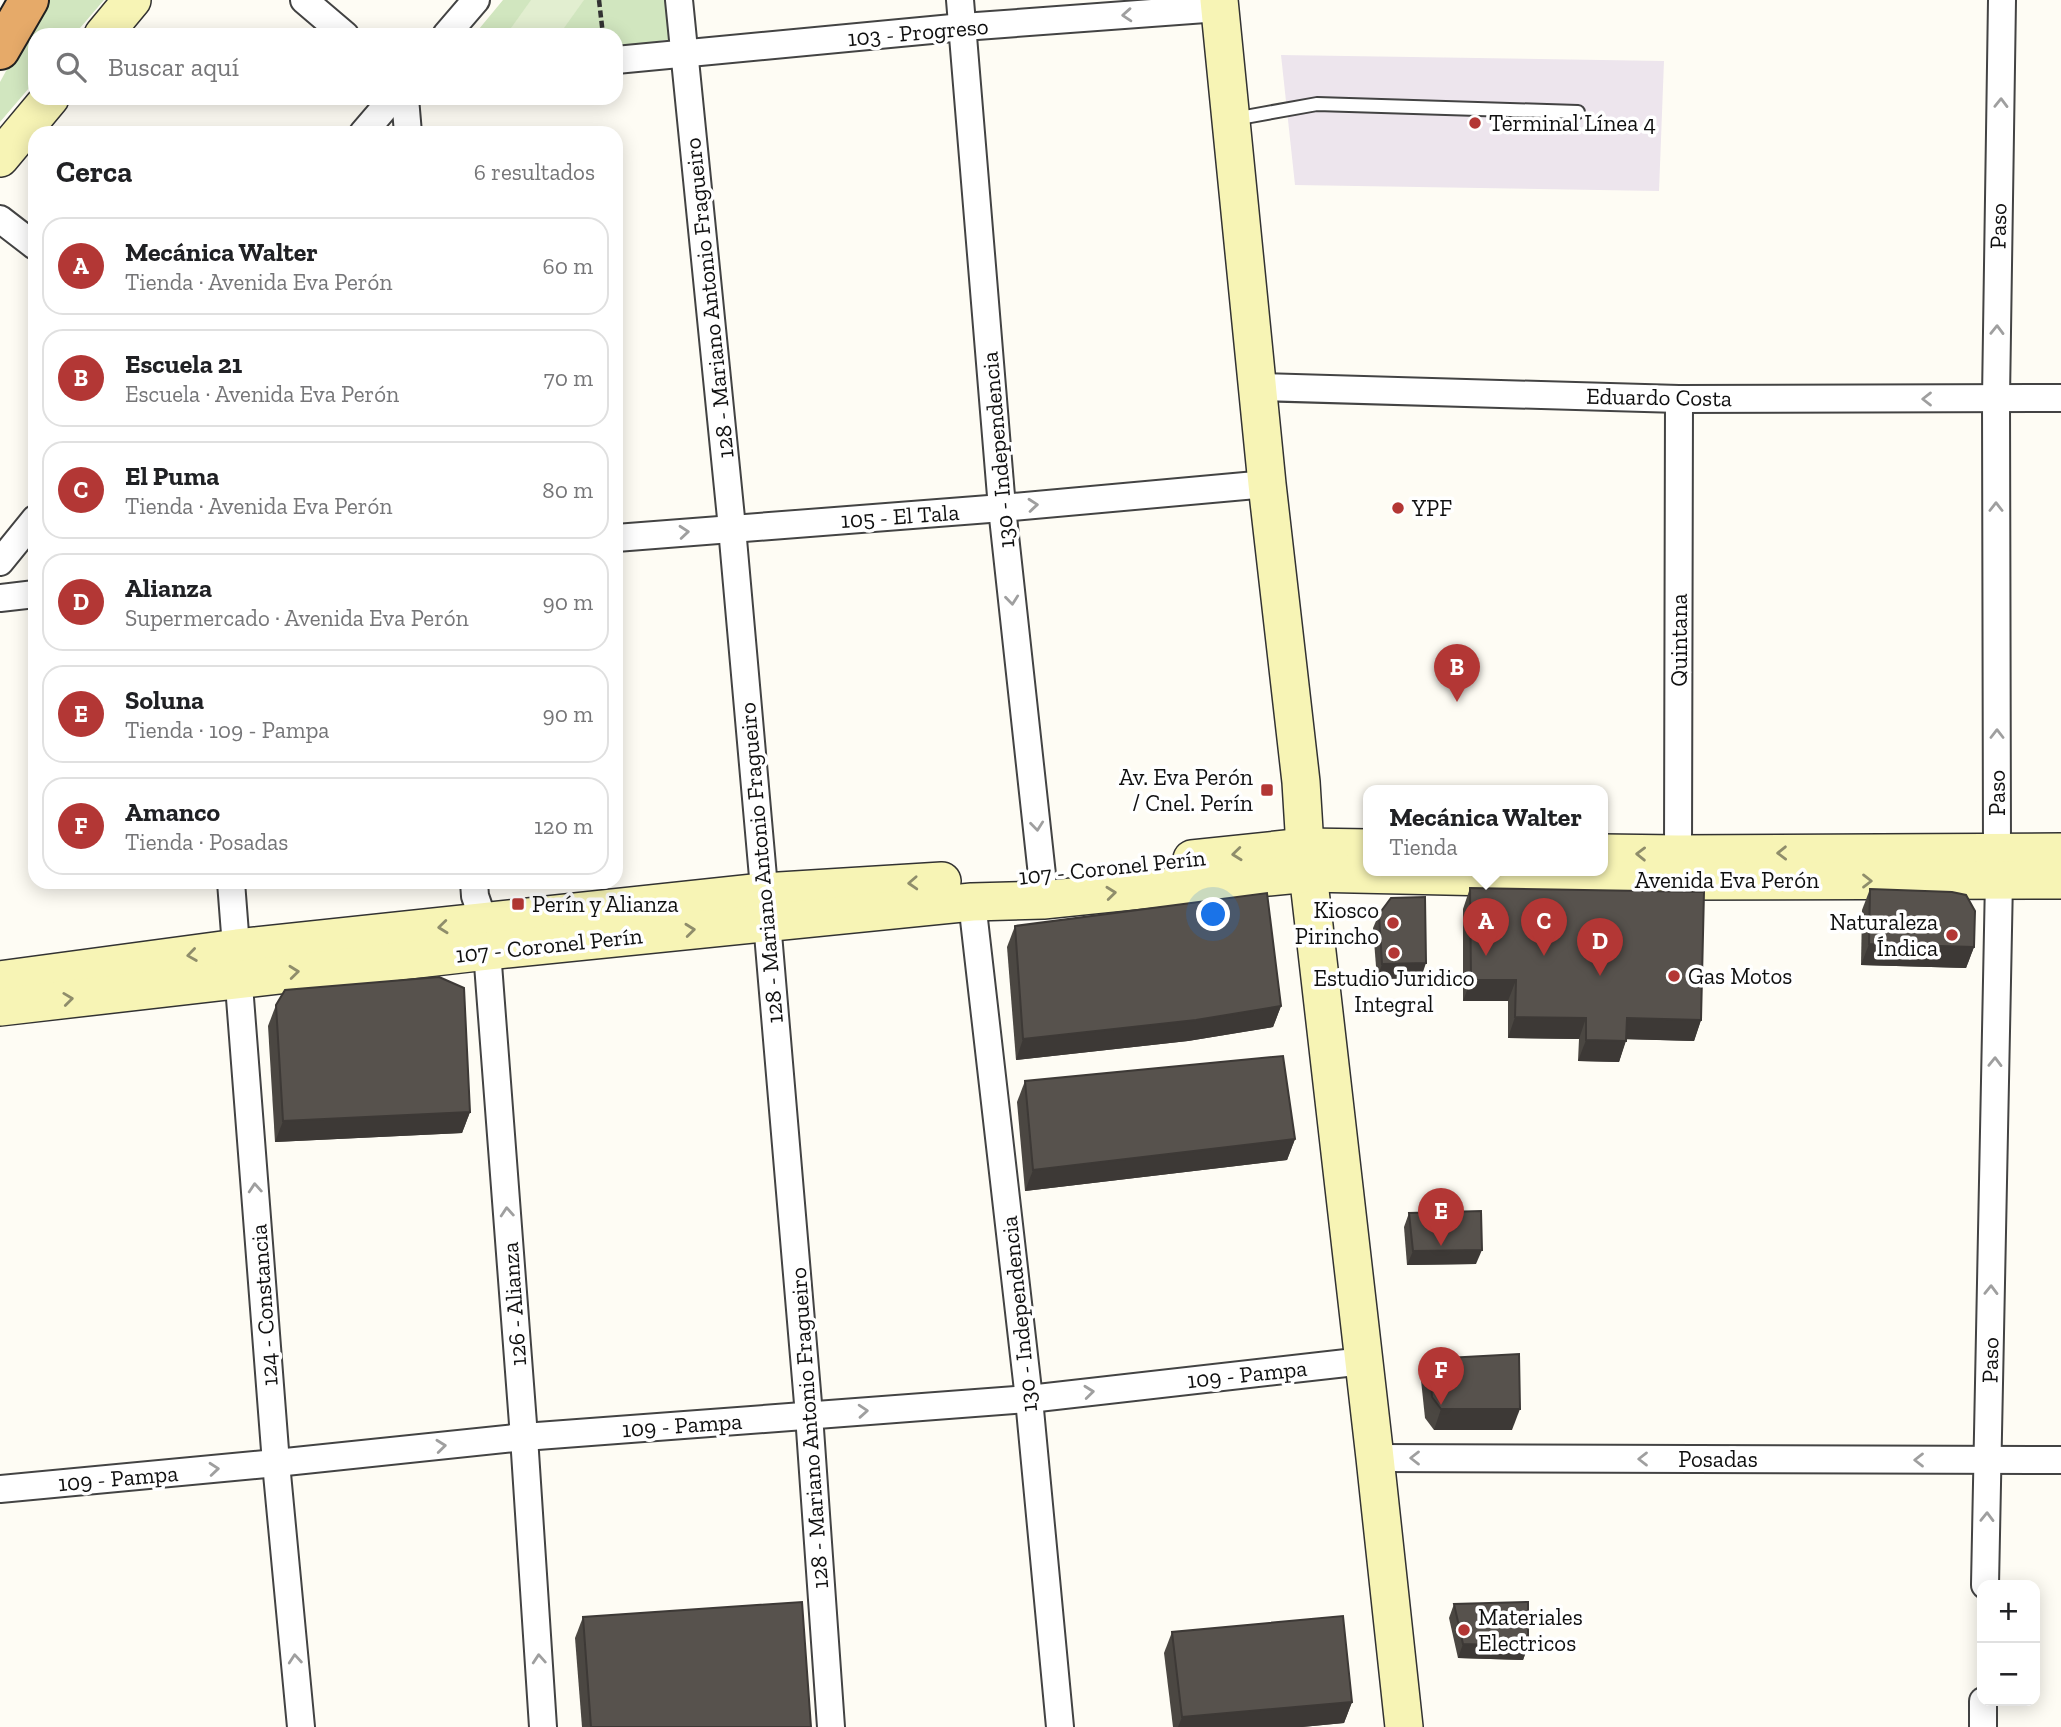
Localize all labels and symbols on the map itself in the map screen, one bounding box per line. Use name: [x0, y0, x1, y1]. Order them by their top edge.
one-way arrow: [1121, 7, 1132, 22]
street label: 103 - Progreso: [846, 12, 990, 52]
one-way arrow: [1993, 97, 2008, 108]
place label: Terminal Línea 4: [1489, 109, 1656, 137]
marker: Terminal Línea 4: [1467, 115, 1483, 131]
street label: 128 - Mariano Antonio Fragueiro: [678, 136, 740, 460]
street label: Paso: [1984, 203, 2012, 249]
one-way arrow: [1989, 324, 2005, 335]
street label: 130 - Independencia: [975, 351, 1021, 549]
street label: Eduardo Costa: [1586, 382, 1732, 412]
one-way arrow: [1922, 391, 1932, 407]
place label: YPF: [1411, 494, 1452, 522]
street label: 105 - El Tala: [840, 498, 960, 534]
one-way arrow: [1028, 498, 1039, 513]
marker: YPF: [1390, 500, 1406, 516]
one-way arrow: [1988, 501, 2004, 511]
one-way arrow: [679, 525, 690, 540]
street label: Quintana: [1665, 593, 1693, 687]
one-way arrow: [1004, 595, 1019, 606]
pin: B: [1434, 644, 1480, 702]
street label: 128 - Mariano Antonio Fragueiro: [733, 701, 789, 1025]
one-way arrow: [1989, 728, 2005, 739]
place label: Av. Eva Perón / Cnel. Perín: [1119, 763, 1253, 817]
street label: Paso: [1983, 770, 2011, 816]
marker: Av. Eva Perón / Cnel. Perín: [1259, 782, 1275, 798]
one-way arrow: [1029, 821, 1044, 832]
street label: 107 - Coronel Perín: [1017, 843, 1207, 891]
one-way arrow: [1635, 846, 1646, 861]
one-way arrow: [1776, 846, 1787, 861]
one-way arrow: [1232, 847, 1243, 862]
street label: Avenida Eva Perón: [1635, 866, 1819, 894]
one-way arrow: [1862, 873, 1873, 889]
one-way arrow: [907, 875, 918, 890]
one-way arrow: [1106, 886, 1117, 901]
place label: Perín y Alianza: [532, 890, 679, 918]
marker: Perín y Alianza: [510, 896, 526, 912]
place label: Kiosco Pirincho: [1295, 896, 1379, 950]
your location: [1196, 897, 1230, 931]
pin: A: [1463, 898, 1509, 956]
pin: C: [1521, 898, 1567, 956]
place label: Naturaleza Índica: [1830, 908, 1938, 962]
marker: Kiosco Pirincho: [1385, 915, 1401, 931]
pin: D: [1577, 918, 1623, 976]
one-way arrow: [437, 919, 449, 934]
street label: 107 - Coronel Perín: [454, 921, 644, 969]
one-way arrow: [685, 923, 696, 938]
marker: Naturaleza Índica: [1944, 927, 1960, 943]
marker: Estudio Juridico Integral: [1386, 945, 1402, 961]
one-way arrow: [187, 947, 198, 962]
place label: Gas Motos: [1688, 962, 1792, 990]
place label: Estudio Juridico Integral: [1313, 964, 1475, 1018]
one-way arrow: [288, 965, 299, 980]
marker: Gas Motos: [1666, 968, 1682, 984]
one-way arrow: [63, 992, 74, 1007]
one-way arrow: [1988, 1056, 2003, 1067]
one-way arrow: [248, 1182, 263, 1193]
pin: E: [1418, 1188, 1464, 1246]
one-way arrow: [500, 1206, 515, 1217]
street label: 130 - Independencia: [995, 1214, 1043, 1414]
street label: 124 - Constancia: [244, 1223, 284, 1387]
street label: 126 - Alianza: [496, 1241, 532, 1367]
street label: 128 - Mariano Antonio Fragueiro: [784, 1266, 834, 1590]
one-way arrow: [1983, 1284, 1999, 1294]
street label: Paso: [1976, 1337, 2004, 1383]
pin: F: [1418, 1347, 1464, 1405]
street label: 109 - Pampa: [1186, 1354, 1308, 1394]
one-way arrow: [1084, 1385, 1095, 1400]
one-way arrow: [857, 1404, 868, 1419]
street label: 109 - Pampa: [621, 1407, 743, 1443]
one-way arrow: [435, 1438, 446, 1453]
street label: Posadas: [1678, 1445, 1758, 1473]
one-way arrow: [1410, 1450, 1420, 1466]
one-way arrow: [1637, 1451, 1648, 1466]
one-way arrow: [1914, 1452, 1925, 1467]
street label: 109 - Pampa: [57, 1459, 179, 1497]
one-way arrow: [209, 1462, 220, 1477]
one-way arrow: [1979, 1511, 1994, 1522]
place label: Materiales Electricos: [1478, 1603, 1583, 1657]
marker: Materiales Electricos: [1456, 1622, 1472, 1638]
one-way arrow: [288, 1653, 303, 1664]
one-way arrow: [531, 1653, 546, 1664]

